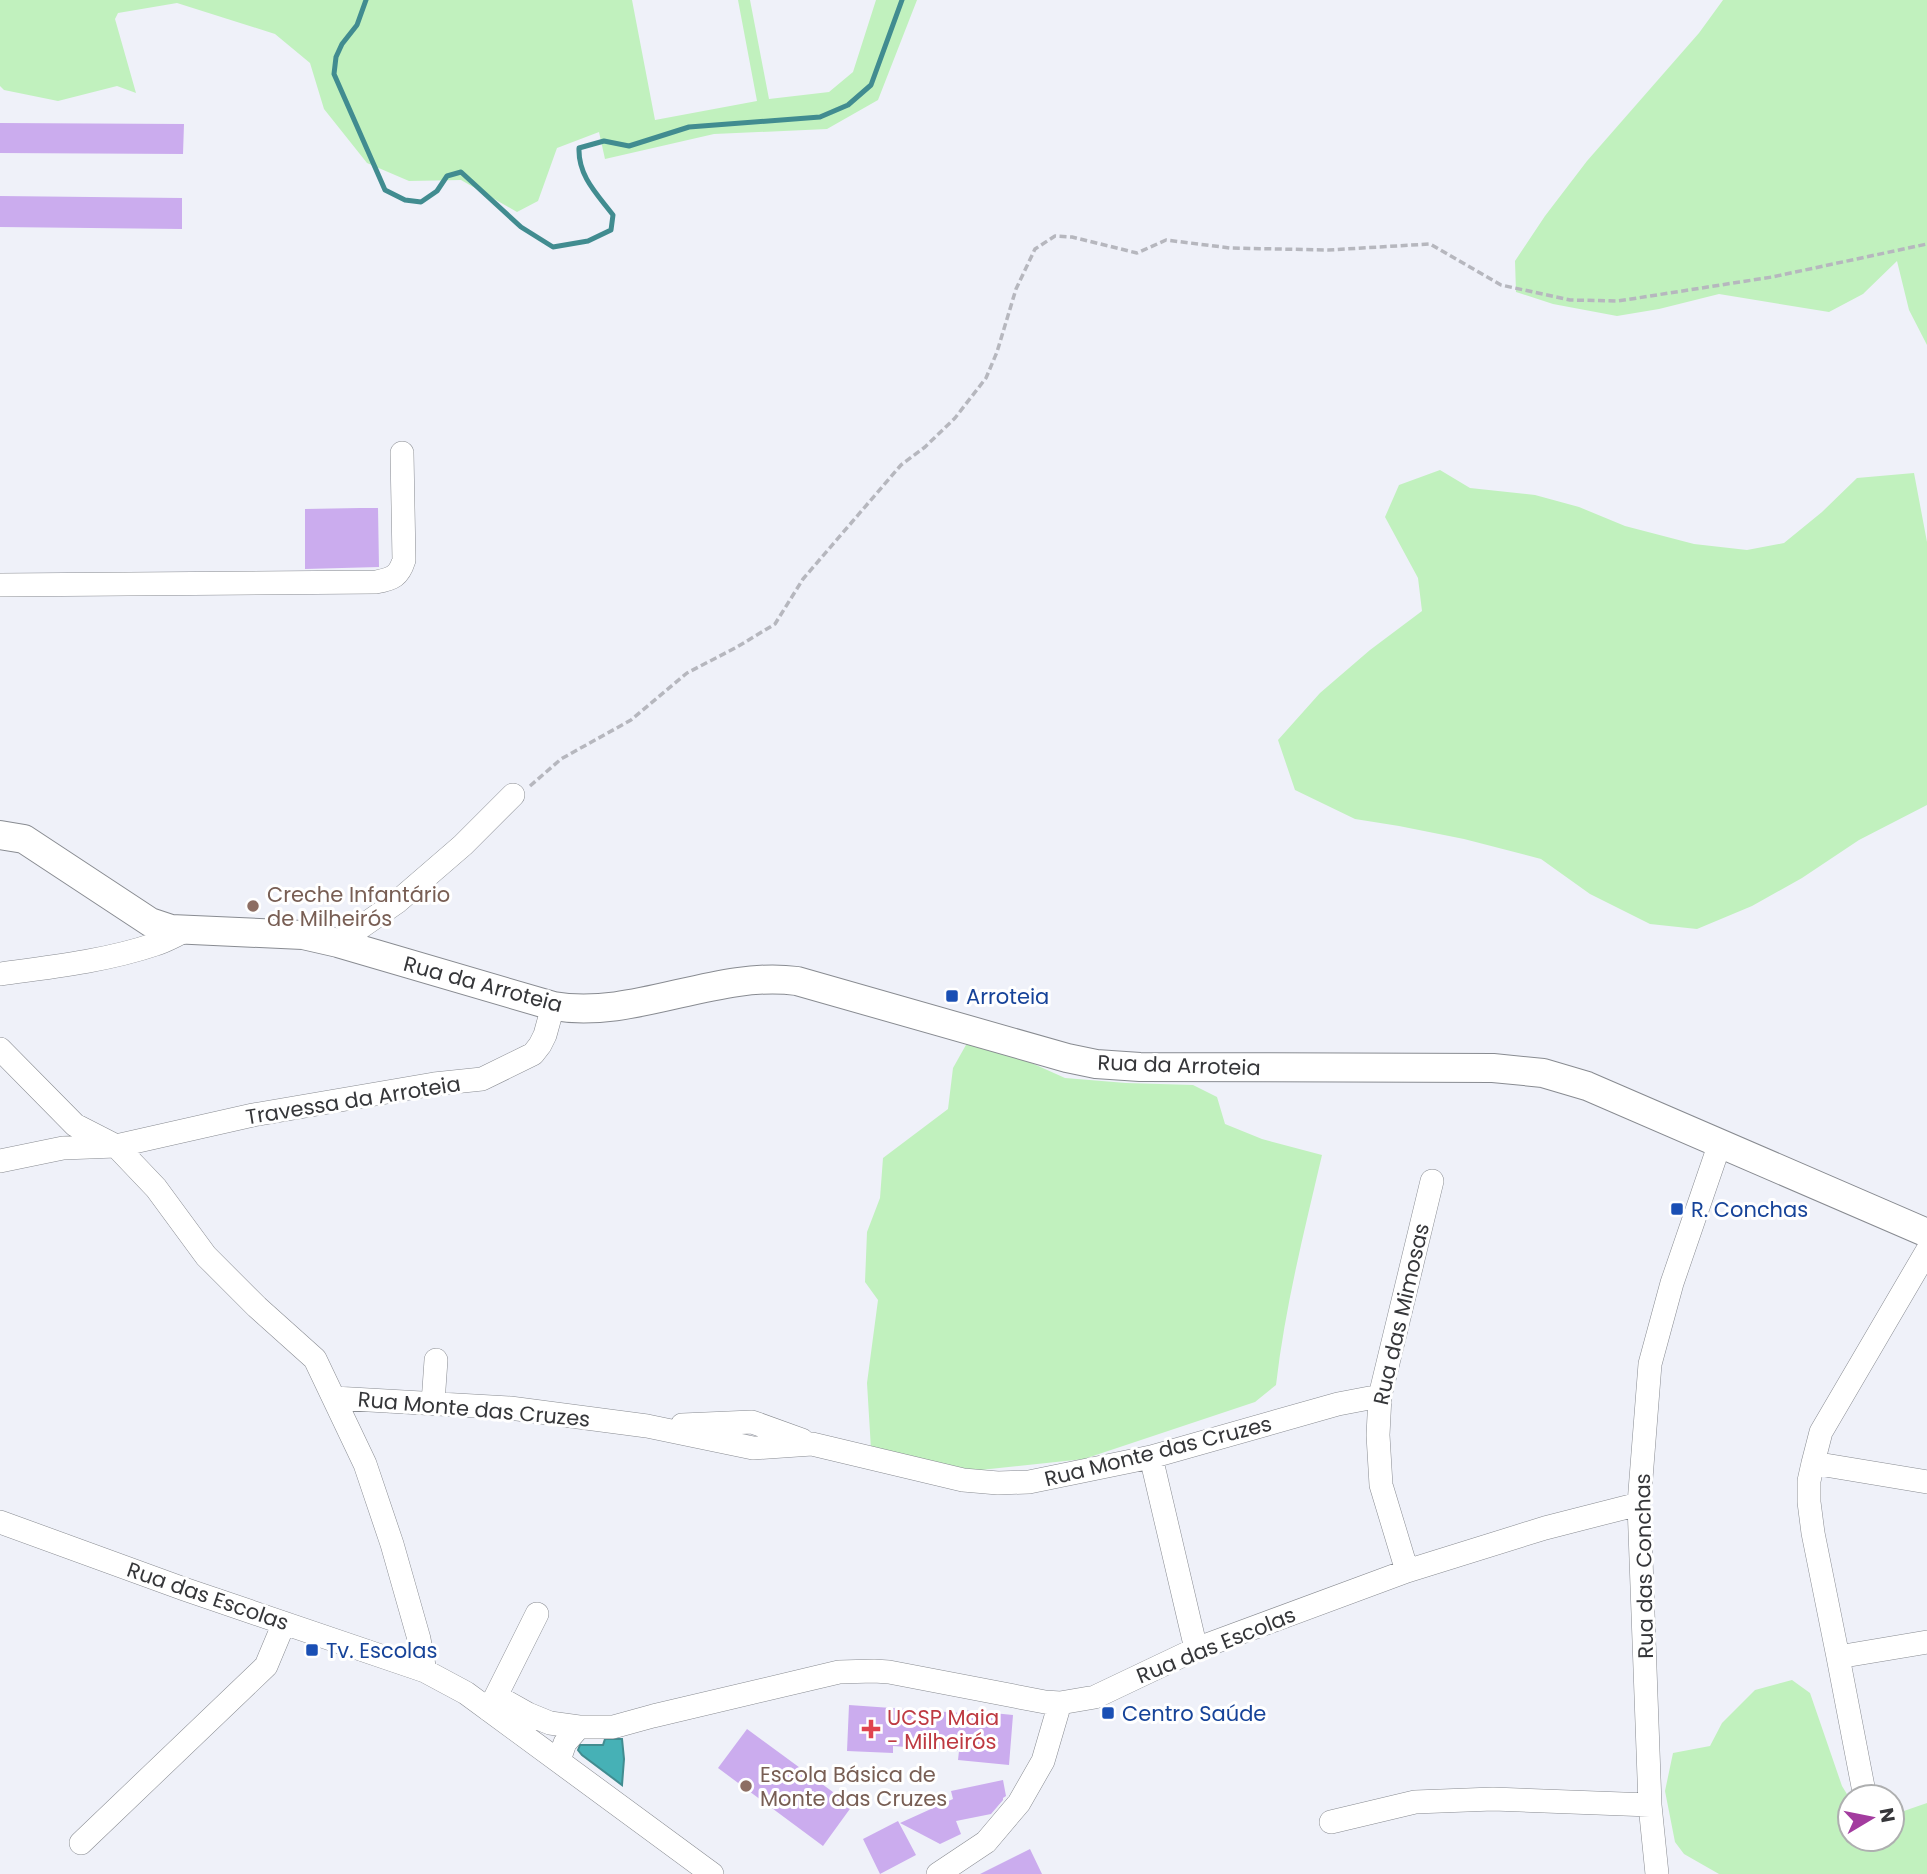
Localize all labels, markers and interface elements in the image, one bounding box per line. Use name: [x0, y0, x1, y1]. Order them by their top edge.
place label: Creche Infantário de Milheirós: [267, 880, 450, 933]
marker: Creche Infantário de Milheirós: [245, 898, 261, 914]
street label: Rua da Arroteia: [400, 949, 566, 1019]
place label: Arroteia: [966, 982, 1049, 1011]
marker: Arroteia: [944, 988, 960, 1004]
street label: Rua da Arroteia: [1097, 1048, 1261, 1082]
street label: Travessa da Arroteia: [243, 1069, 463, 1131]
place label: R. Conchas: [1691, 1195, 1808, 1224]
marker: R. Conchas: [1669, 1201, 1685, 1217]
street label: Rua das Mimosas: [1366, 1220, 1436, 1408]
street label: Rua Monte das Cruzes: [357, 1384, 591, 1434]
street label: Rua Monte das Cruzes: [1041, 1409, 1275, 1493]
street label: Rua das Conchas: [1628, 1473, 1660, 1659]
street label: Rua das Escolas: [123, 1555, 293, 1637]
street label: Rua das Escolas: [1132, 1600, 1300, 1690]
place label: Tv. Escolas: [326, 1636, 437, 1665]
marker: Tv. Escolas: [304, 1642, 320, 1658]
place label: Centro Saúde: [1122, 1699, 1266, 1728]
place label: UCSP Maia - Milheirós: [887, 1703, 999, 1756]
marker: Centro Saúde: [1100, 1705, 1116, 1721]
marker: UCSP Maia - Milheirós: [861, 1719, 881, 1739]
place label: Escola Básica de Monte das Cruzes: [760, 1760, 947, 1813]
marker: Escola Básica de Monte das Cruzes: [738, 1778, 754, 1794]
north arrow: [1836, 1783, 1906, 1853]
text: N: [1873, 1806, 1902, 1825]

